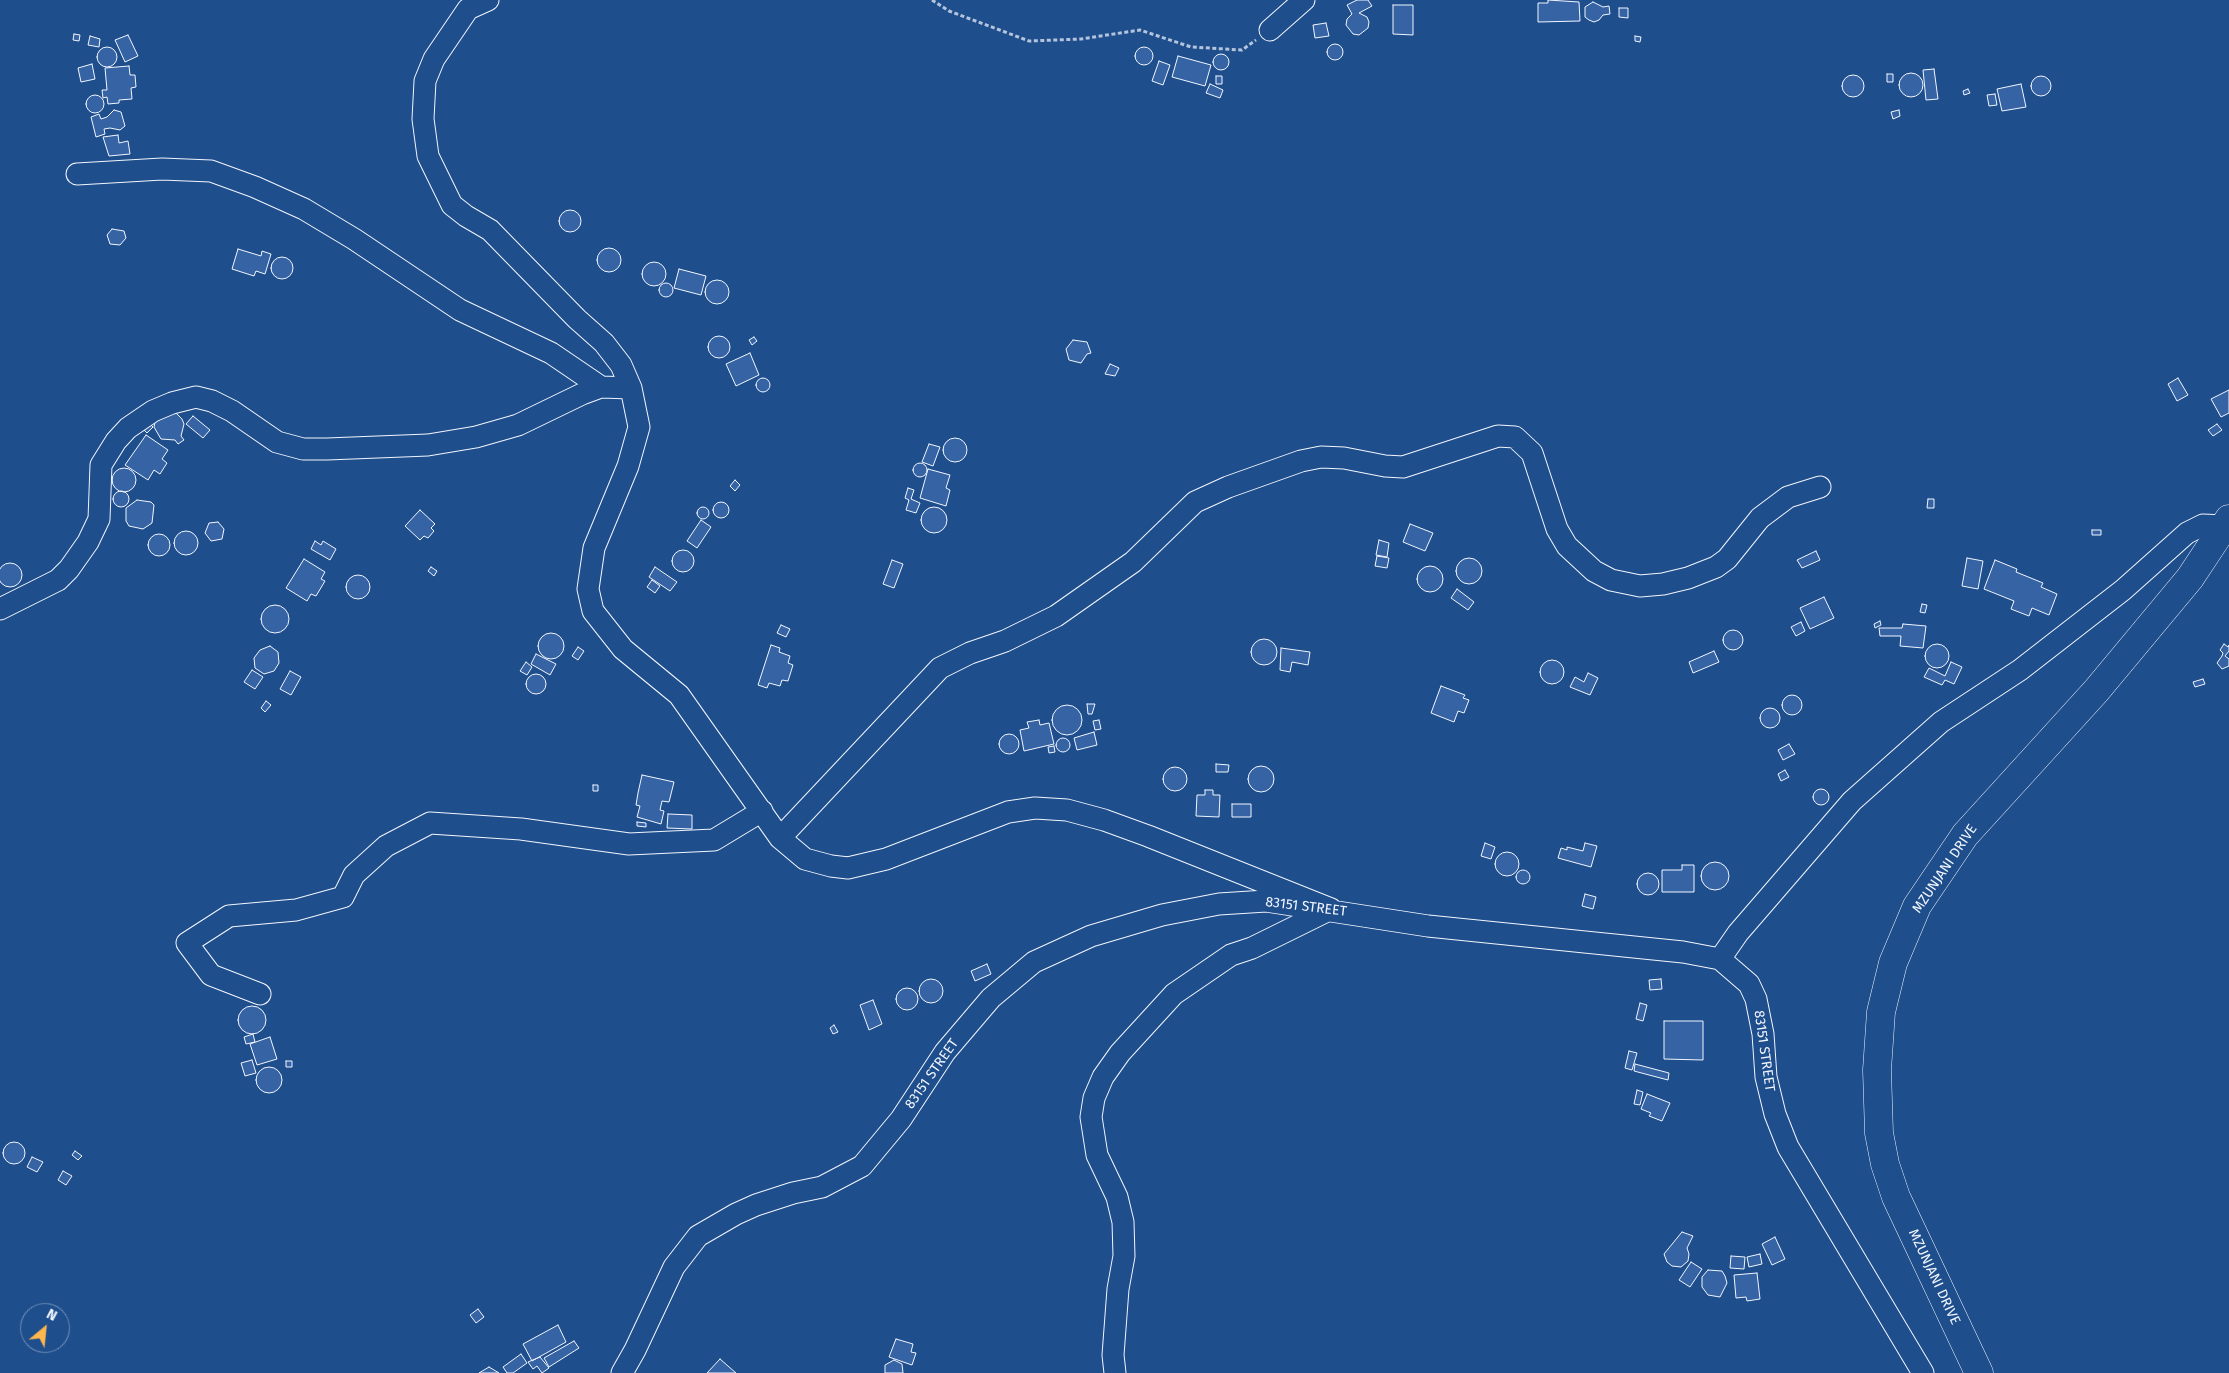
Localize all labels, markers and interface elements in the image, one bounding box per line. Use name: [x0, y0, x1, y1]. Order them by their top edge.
street label: MZUNJANI DRIVE: [1909, 821, 1981, 917]
street label: 83151 STREET: [1264, 894, 1348, 920]
street label: 83151 STREET: [1750, 1009, 1778, 1093]
street label: 83151 STREET: [902, 1036, 962, 1112]
street label: MZUNJANI DRIVE: [1905, 1227, 1963, 1327]
north arrow: [20, 1303, 70, 1353]
text: N: [44, 1306, 60, 1325]

